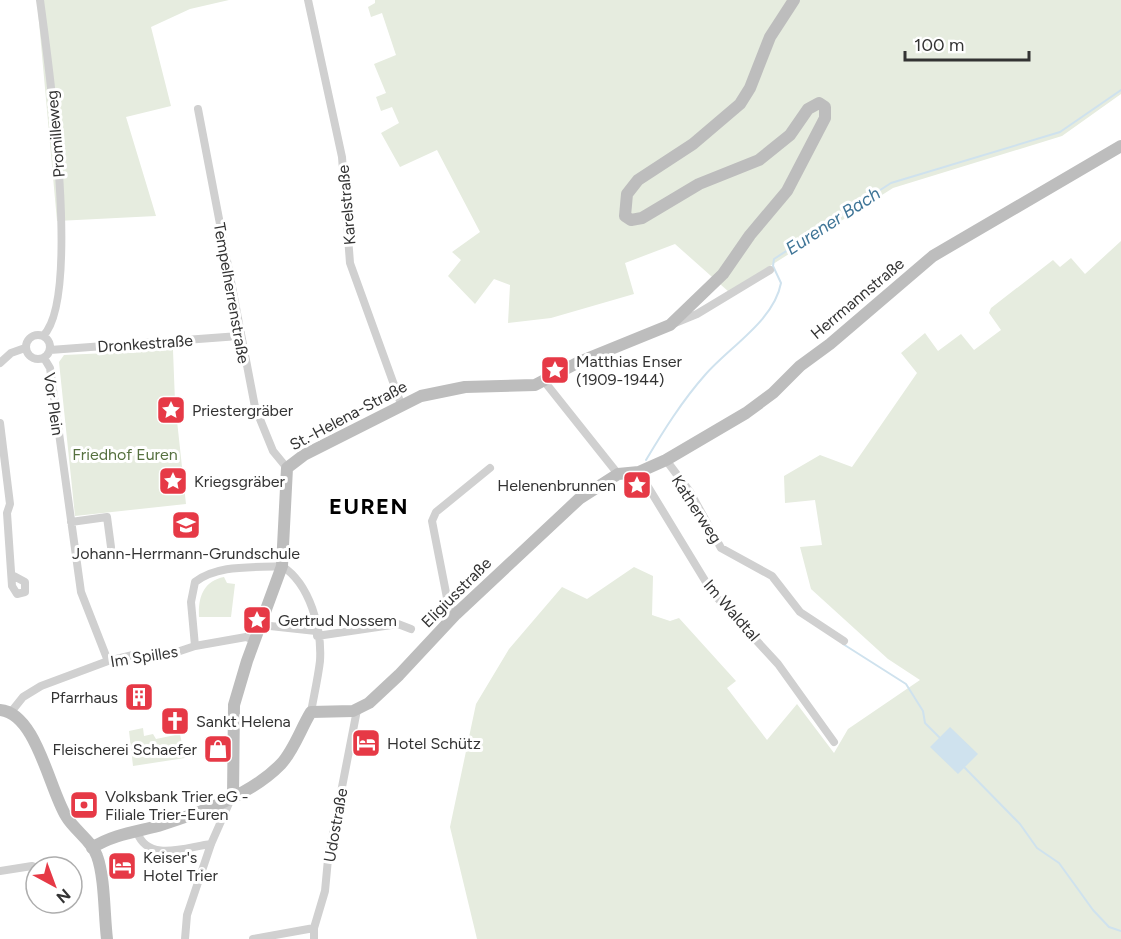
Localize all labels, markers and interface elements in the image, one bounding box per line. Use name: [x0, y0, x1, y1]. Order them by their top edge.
scale bar: [905, 24, 1030, 62]
text: 100 m: [914, 34, 964, 56]
street label: Promilleweg: [42, 90, 69, 178]
street label: Karelstraße: [334, 164, 359, 246]
water label: Eurener Bach: [782, 182, 884, 260]
street label: Tempelherrenstraße: [210, 221, 253, 365]
street label: Herrmannstraße: [807, 254, 908, 343]
street label: Dronkestraße: [97, 331, 194, 356]
place label: Matthias Enser (1909-1944): [576, 352, 683, 389]
place icon: Matthias Enser (1909-1944): [539, 354, 571, 386]
street label: Vor Plein: [40, 371, 67, 437]
street label: St.-Helena-Straße: [286, 376, 410, 454]
place icon: Priestergräber: [155, 394, 187, 426]
place label: Priestergräber: [192, 401, 294, 420]
park label: Friedhof Euren: [72, 445, 178, 464]
place icon: Kriegsgräber: [157, 465, 189, 497]
place icon: Helenenbrunnen: [621, 469, 653, 501]
place label: Kriegsgräber: [194, 472, 285, 491]
street label: Katherweg: [668, 472, 726, 547]
place label: Helenenbrunnen: [497, 476, 616, 495]
district label: EUREN: [329, 493, 409, 520]
school or university icon: Johann-Herrmann-Grundschule: [170, 509, 202, 541]
place label: Johann-Herrmann-Grundschule: [72, 544, 300, 563]
street label: Eligiusstraße: [417, 553, 495, 631]
street label: Im Waldtal: [700, 576, 764, 645]
place icon: Gertrud Nossem: [241, 604, 273, 636]
place label: Gertrud Nossem: [278, 611, 397, 630]
street label: Im Spilles: [109, 642, 179, 671]
building icon: Pfarrhaus: [123, 681, 155, 713]
place label: Pfarrhaus: [50, 688, 118, 707]
church icon: Sankt Helena: [159, 705, 191, 737]
place label: Sankt Helena: [196, 712, 291, 731]
hotel icon: Hotel Schütz: [350, 727, 382, 759]
shop icon: Fleischerei Schaefer: [202, 733, 234, 765]
place label: Hotel Schütz: [387, 734, 481, 753]
place label: Fleischerei Schaefer: [52, 740, 198, 759]
street label: Udostraße: [320, 786, 351, 864]
place label: Volksbank Trier eG - Filiale Trier-Euren: [105, 787, 248, 824]
bank icon: Volksbank Trier eG - Filiale Trier-Euren: [68, 789, 100, 821]
place label: Keiser's Hotel Trier: [143, 848, 218, 885]
hotel icon: Keiser's Hotel Trier: [106, 850, 138, 882]
north arrow: [24, 855, 84, 915]
text: N: [53, 885, 74, 907]

